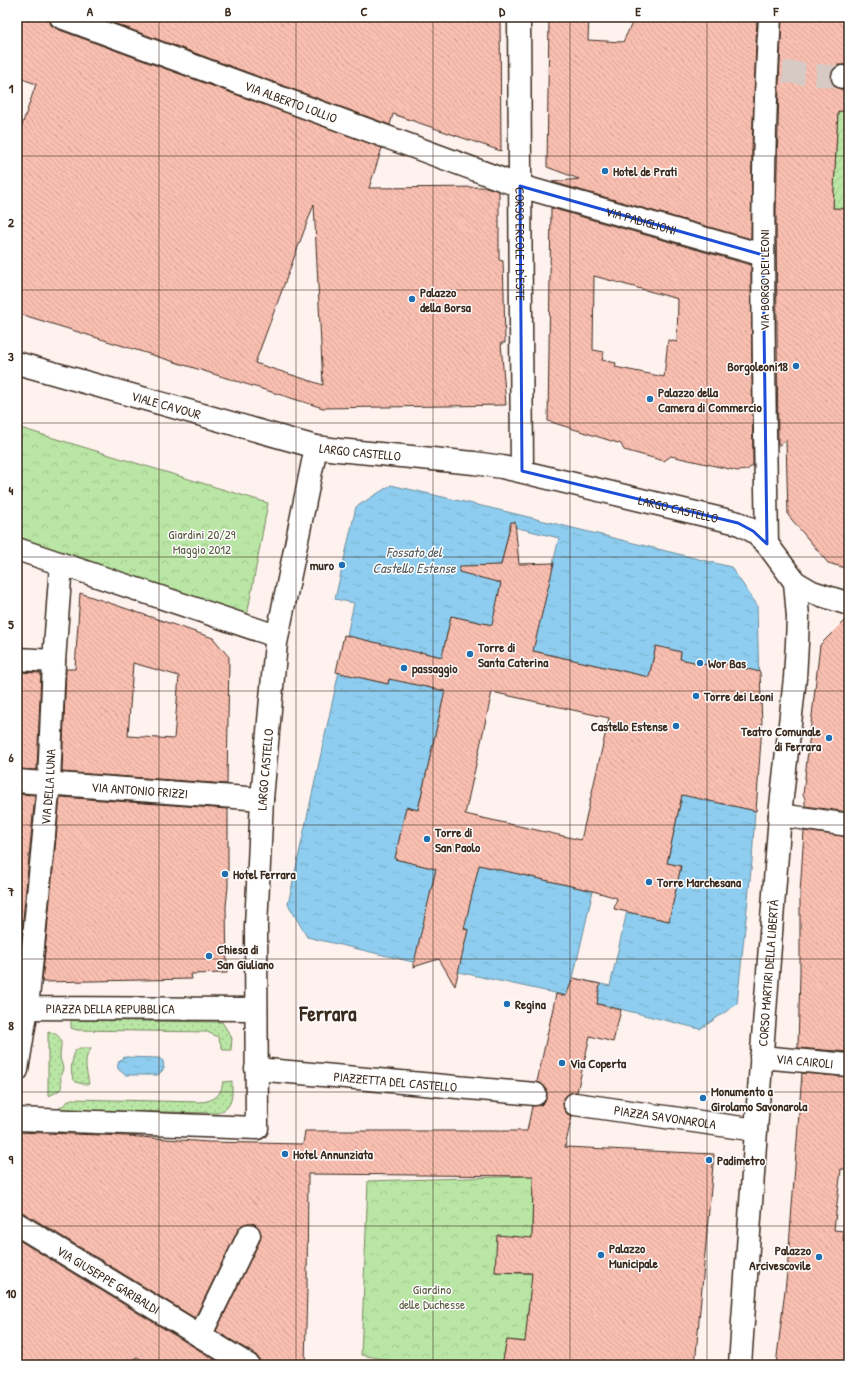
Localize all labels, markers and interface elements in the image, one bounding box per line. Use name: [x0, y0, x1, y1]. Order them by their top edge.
text: A: [87, 2, 94, 20]
text: B: [225, 2, 232, 20]
text: C: [360, 2, 368, 20]
text: D: [499, 2, 506, 20]
text: E: [635, 2, 641, 20]
text: F: [773, 2, 780, 20]
street label: VIA ALBERTO LOLLIO: [242, 76, 340, 127]
text: 1: [9, 79, 14, 97]
place label: Hotel de Prati: [613, 162, 677, 180]
marker: Hotel de Prati: [600, 166, 610, 176]
street label: CORSO ERCOLE I D'ESTE: [511, 187, 530, 301]
street label: VIA PADIGLIONI: [604, 202, 679, 239]
text: 2: [8, 213, 15, 231]
street label: VIA BORGO DEI LEONI: [755, 229, 773, 331]
place label: Palazzo della Borsa: [420, 283, 472, 316]
marker: Palazzo della Borsa: [407, 294, 417, 304]
text: 3: [8, 347, 14, 365]
place label: Borgoleoni18: [727, 357, 788, 376]
marker: Borgoleoni18: [791, 361, 801, 371]
place label: Palazzo della Camera di Commercio: [658, 383, 762, 416]
street label: VIALE CAVOUR: [129, 387, 203, 423]
marker: Palazzo della Camera di Commercio: [645, 394, 655, 404]
street label: LARGO CASTELLO: [318, 439, 402, 465]
text: 4: [9, 481, 14, 499]
street label: LARGO CASTELLO: [637, 491, 720, 527]
park label: Giardini 20/29 Maggio 2012: [168, 525, 236, 558]
water label: Fossato del Castello Estense: [372, 542, 457, 577]
place label: muro: [310, 556, 335, 574]
marker: muro: [337, 560, 347, 570]
text: 5: [8, 615, 14, 633]
place label: Torre di Santa Caterina: [477, 638, 549, 671]
marker: Torre di Santa Caterina: [465, 649, 475, 659]
place label: Wor Bas: [708, 654, 746, 672]
marker: Wor Bas: [695, 658, 705, 668]
place label: passaggio: [412, 659, 458, 678]
marker: passaggio: [399, 663, 409, 673]
place label: Torre dei Leoni: [703, 687, 774, 705]
marker: Torre dei Leoni: [691, 691, 701, 701]
place label: Castello Estense: [591, 717, 669, 735]
marker: Castello Estense: [671, 721, 681, 731]
place label: Teatro Comunale di Ferrara: [740, 722, 822, 755]
street label: LARGO CASTELLO: [252, 728, 277, 811]
marker: Teatro Comunale di Ferrara: [824, 733, 834, 743]
text: 6: [8, 748, 14, 766]
street label: VIA DELLA LUNA: [36, 748, 59, 826]
street label: VIA ANTONIO FRIZZI: [91, 777, 189, 803]
place label: Torre di San Paolo: [434, 823, 481, 856]
marker: Torre di San Paolo: [422, 834, 432, 844]
place label: Hotel Ferrara: [233, 865, 297, 883]
marker: Hotel Ferrara: [220, 869, 230, 879]
place label: Torre Marchesana: [656, 873, 742, 891]
marker: Torre Marchesana: [644, 877, 654, 887]
text: 7: [7, 882, 15, 900]
street label: CORSO MARTIRI DELLA LIBERTÀ: [753, 898, 783, 1047]
place label: Chiesa di San Giuliano: [217, 940, 275, 973]
marker: Chiesa di San Giuliano: [204, 951, 214, 961]
place label: Regina: [515, 995, 547, 1014]
street label: PIAZZA DELLA REPUBBLICA: [46, 999, 175, 1018]
district label: Ferrara: [299, 999, 357, 1028]
marker: Regina: [502, 999, 512, 1009]
text: 8: [8, 1016, 14, 1034]
street label: VIA CAIROLI: [775, 1049, 834, 1073]
place label: Via Coperta: [570, 1054, 627, 1073]
marker: Via Coperta: [557, 1058, 567, 1068]
street label: PIAZZETTA DEL CASTELLO: [333, 1067, 458, 1096]
place label: Monumento a Girolamo Savonarola: [711, 1082, 808, 1115]
marker: Monumento a Girolamo Savonarola: [698, 1093, 708, 1103]
street label: PIAZZA SAVONAROLA: [613, 1101, 718, 1133]
place label: Hotel Annunziata: [293, 1145, 374, 1163]
marker: Hotel Annunziata: [280, 1149, 290, 1159]
text: 9: [9, 1150, 14, 1168]
place label: Padimetro: [717, 1151, 766, 1169]
marker: Padimetro: [704, 1155, 714, 1165]
place label: Palazzo Municipale: [609, 1239, 659, 1273]
street label: VIA GIUSEPPE GARIBALDI: [53, 1241, 163, 1318]
place label: Palazzo Arcivescovile: [749, 1241, 812, 1274]
marker: Palazzo Municipale: [596, 1250, 606, 1260]
marker: Palazzo Arcivescovile: [814, 1252, 824, 1262]
park label: Giardino delle Duchesse: [399, 1280, 465, 1313]
text: 10: [6, 1284, 16, 1302]

